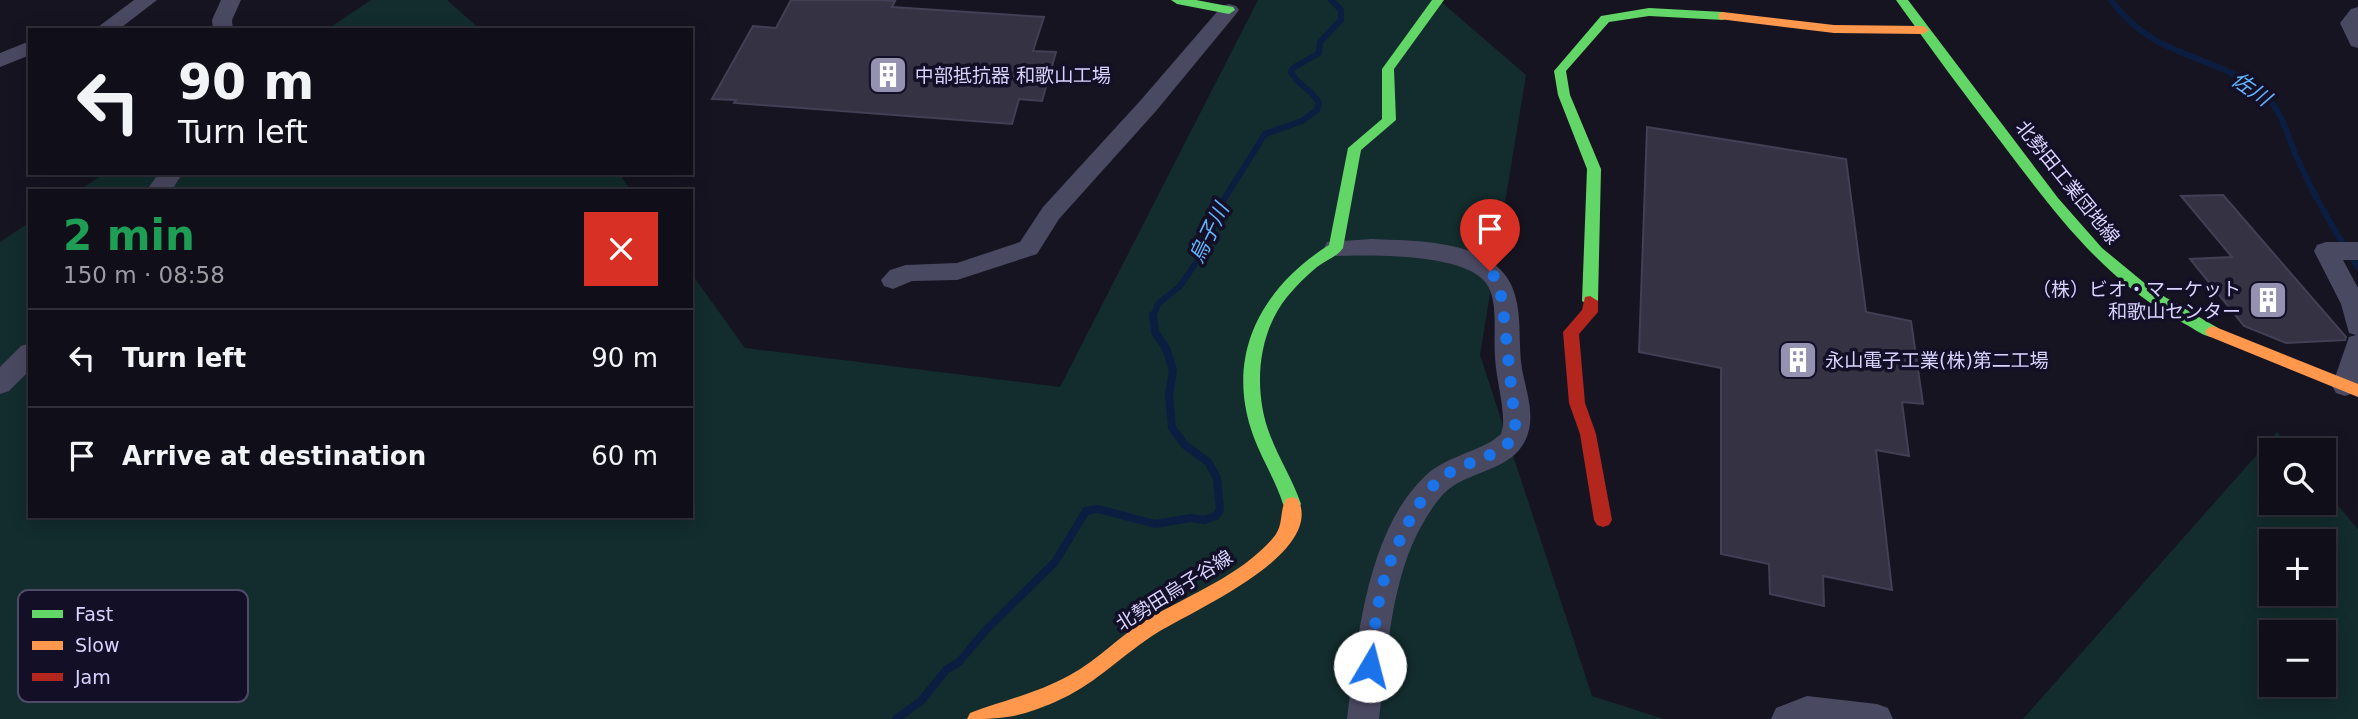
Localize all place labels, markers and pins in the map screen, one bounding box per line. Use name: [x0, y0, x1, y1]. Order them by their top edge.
building icon: 中部抵抗器 和歌山工場: [867, 54, 909, 96]
place label: 中部抵抗器 和歌山工場: [915, 64, 1111, 86]
pin: [1460, 199, 1520, 271]
place label: （株）ビオ・マーケット 和歌山センター: [2032, 278, 2241, 322]
building icon: （株）ビオ・マーケット 和歌山センター: [2247, 279, 2289, 321]
building icon: 永山電子工業(株)第二工場: [1777, 339, 1819, 381]
place label: 永山電子工業(株)第二工場: [1825, 349, 2049, 371]

